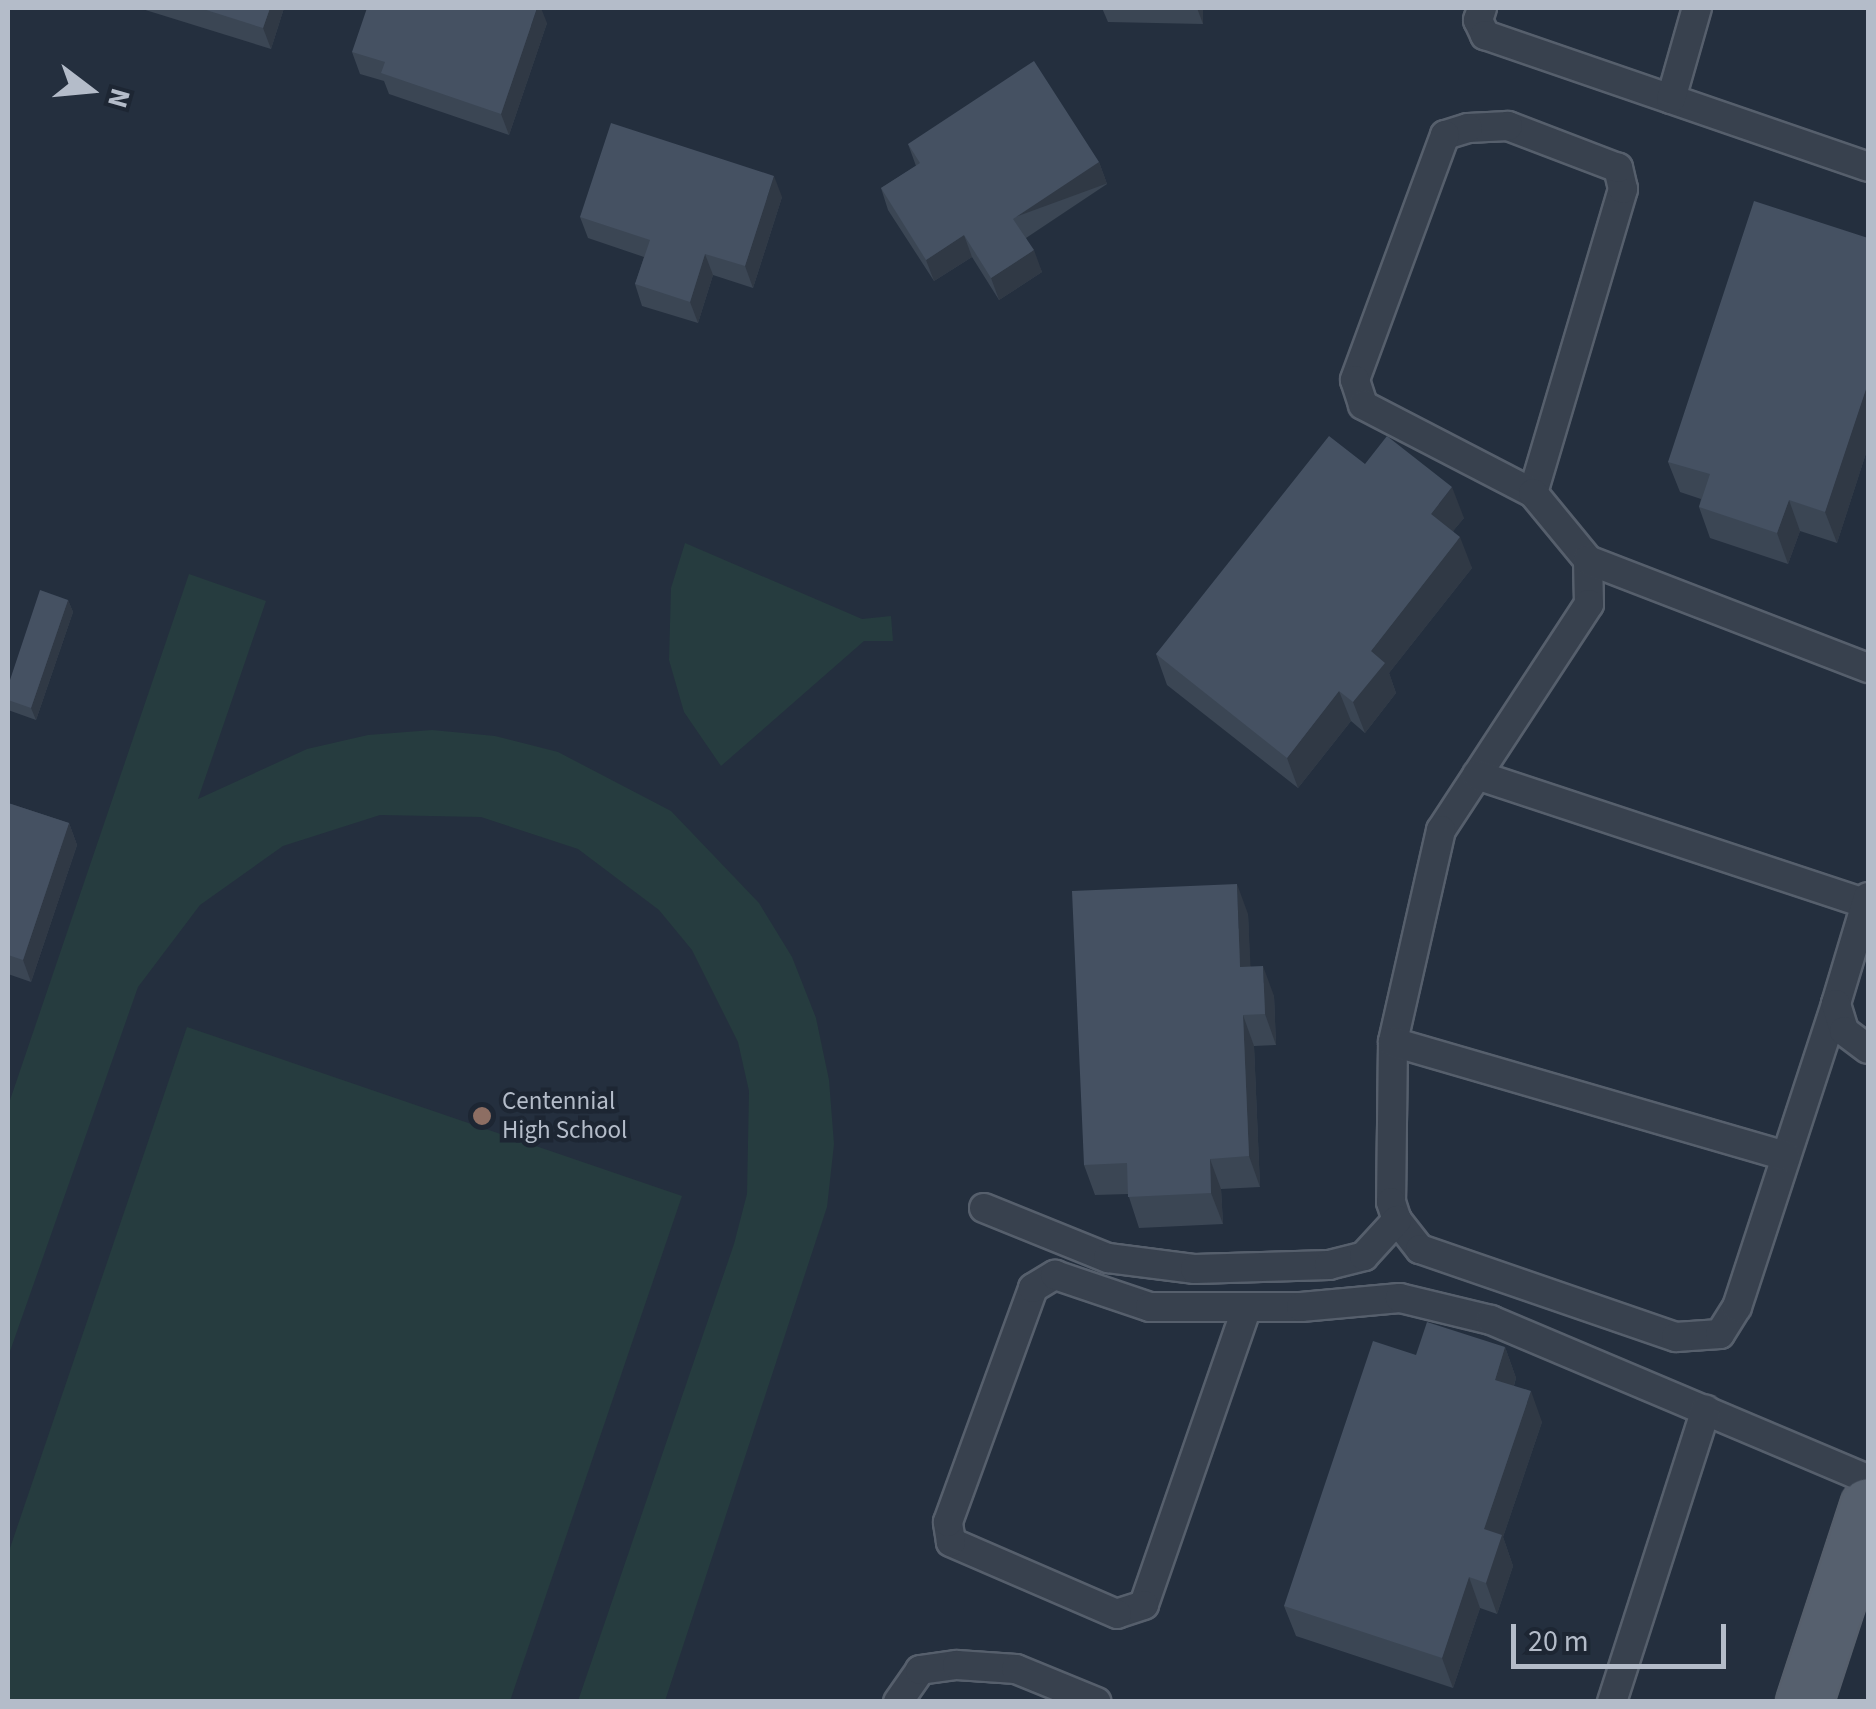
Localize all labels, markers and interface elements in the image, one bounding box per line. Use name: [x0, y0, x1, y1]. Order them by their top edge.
north arrow: [40, 40, 140, 140]
text: N: [97, 84, 141, 113]
place label: Centennial High School: [502, 1087, 627, 1146]
marker: Centennial High School: [471, 1105, 493, 1127]
scale bar: [1516, 1604, 1731, 1666]
text: 20 m: [1528, 1620, 1589, 1663]

